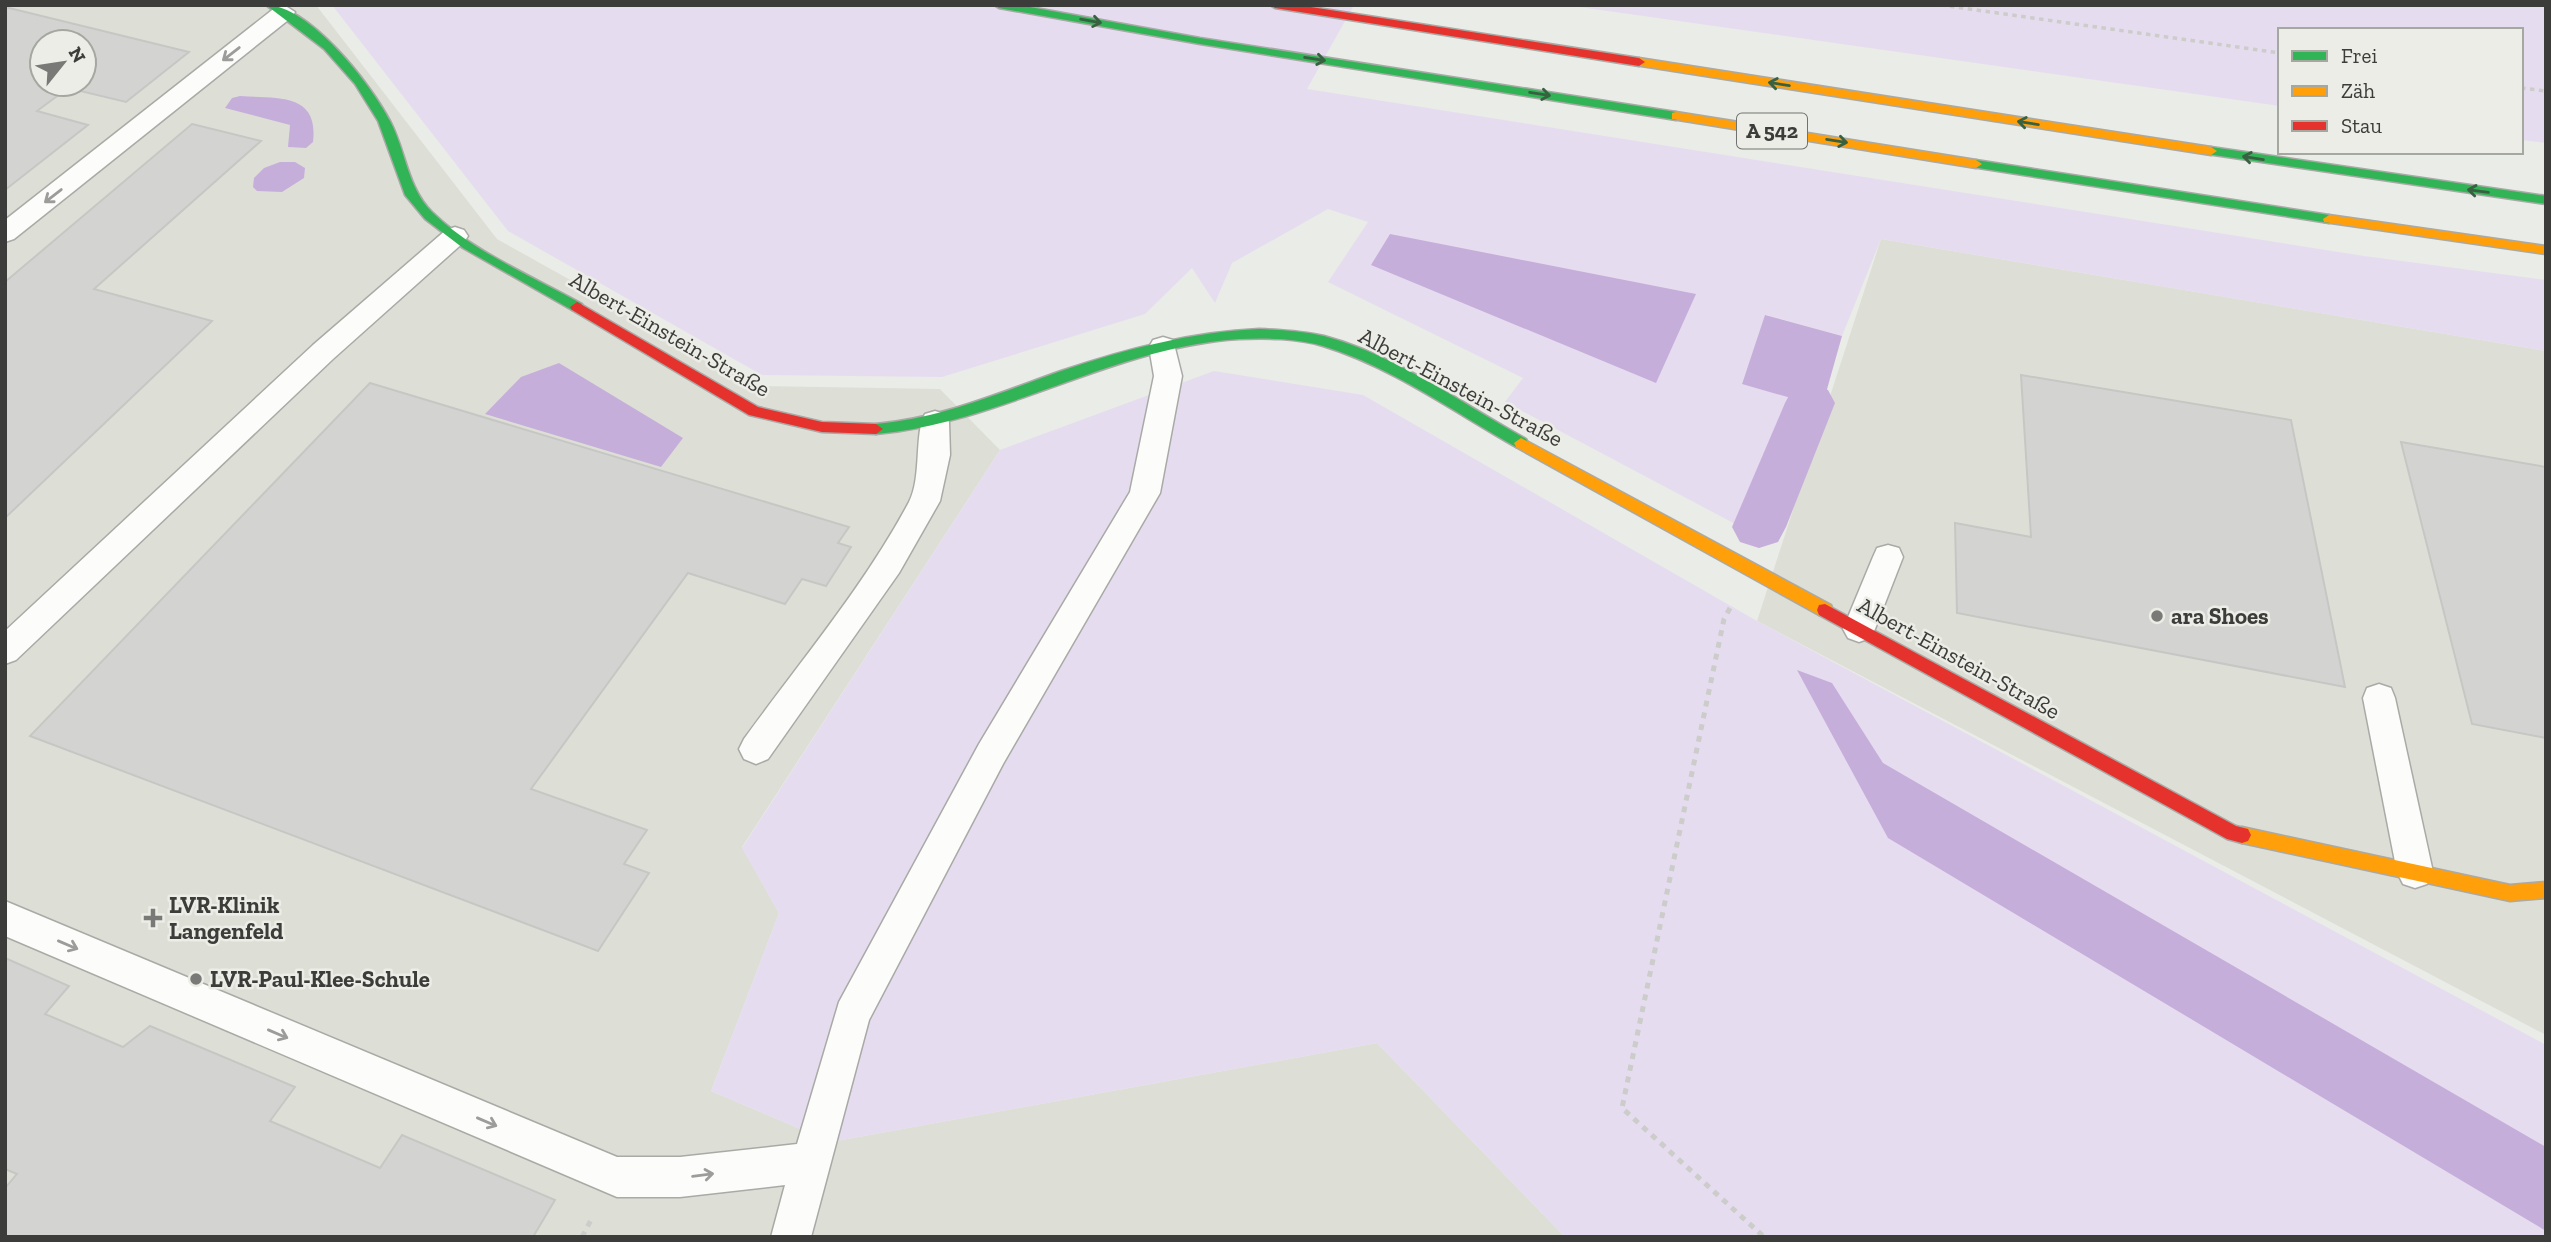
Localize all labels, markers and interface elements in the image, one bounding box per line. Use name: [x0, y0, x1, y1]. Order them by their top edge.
one-way arrow: [1079, 15, 1102, 28]
north arrow: [28, 28, 98, 98]
legend: [2278, 28, 2523, 154]
text: N: [64, 43, 91, 67]
text: Frei: [2341, 43, 2377, 68]
one-way arrow: [222, 47, 241, 62]
one-way arrow: [1303, 53, 1326, 66]
one-way arrow: [1768, 77, 1791, 90]
text: Zäh: [2341, 78, 2375, 103]
one-way arrow: [1528, 88, 1551, 101]
text: Stau: [2341, 113, 2382, 138]
road number: A 542: [1737, 114, 1807, 148]
one-way arrow: [2017, 116, 2040, 129]
one-way arrow: [1825, 135, 1848, 148]
one-way arrow: [2242, 151, 2265, 164]
one-way arrow: [2467, 185, 2490, 198]
one-way arrow: [44, 188, 62, 203]
street label: Albert-Einstein-Straße: [565, 265, 775, 403]
street label: Albert-Einstein-Straße: [1354, 321, 1568, 453]
street label: Albert-Einstein-Straße: [1853, 591, 2065, 725]
place label: ara Shoes: [2171, 602, 2269, 630]
marker: ara Shoes: [2149, 608, 2165, 624]
place label: LVR-Klinik Langenfeld: [169, 891, 283, 945]
marker: LVR-Klinik Langenfeld: [143, 908, 163, 928]
one-way arrow: [57, 939, 78, 952]
place label: LVR-Paul-Klee-Schule: [210, 965, 430, 993]
marker: LVR-Paul-Klee-Schule: [188, 971, 204, 987]
one-way arrow: [266, 1028, 288, 1041]
one-way arrow: [476, 1117, 497, 1130]
one-way arrow: [691, 1168, 714, 1181]

